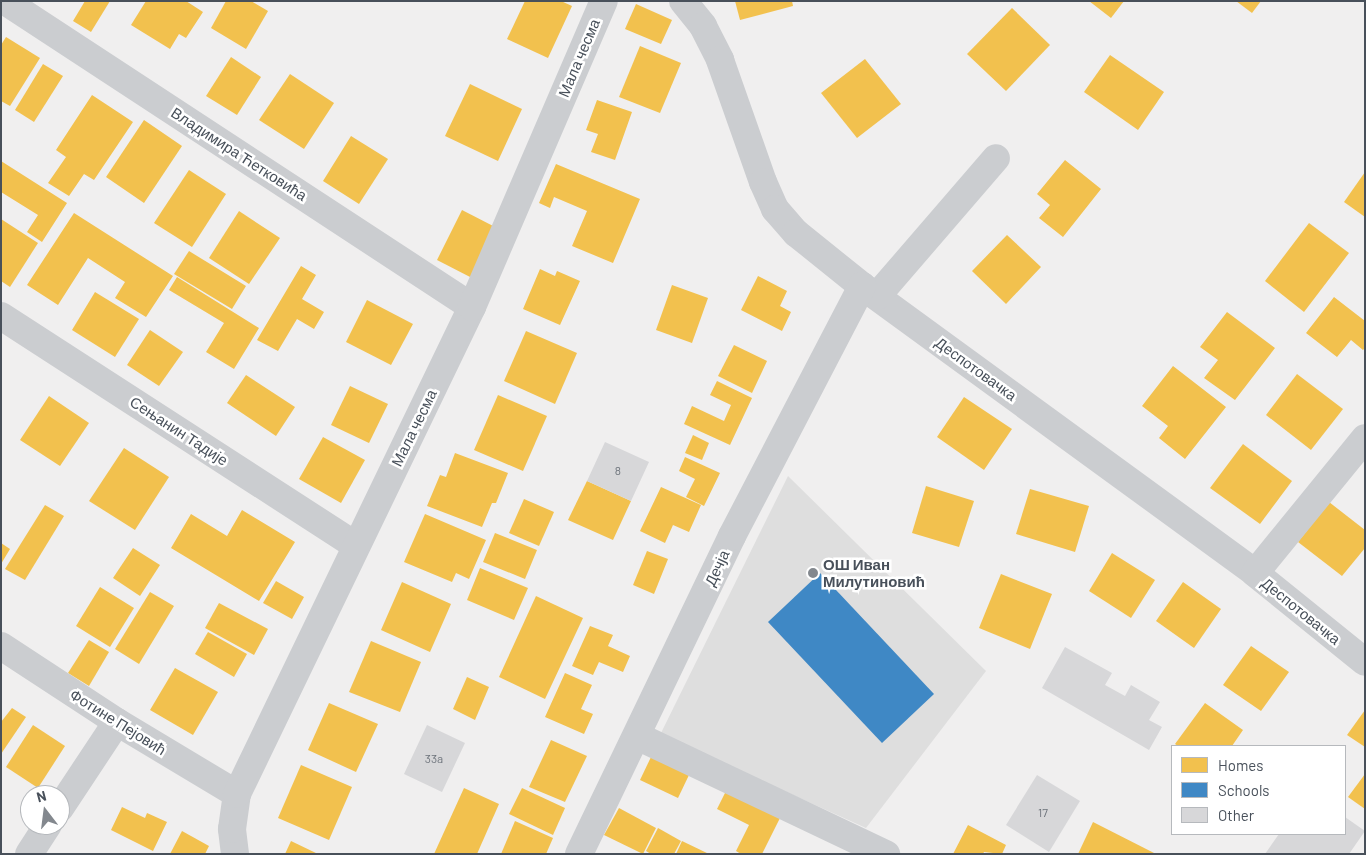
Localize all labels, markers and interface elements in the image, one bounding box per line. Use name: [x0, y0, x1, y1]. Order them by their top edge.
street label: Мала чесма: [554, 16, 604, 100]
street label: Владимира Ћетковића: [168, 103, 310, 205]
street label: Деспотовачка: [932, 333, 1020, 405]
street label: Мала чесма: [388, 387, 440, 469]
street label: Сењанин Тадије: [127, 393, 231, 469]
house number: 8: [615, 464, 621, 478]
street label: Дечја: [701, 547, 733, 589]
place label: ОШ Иван Милутиновић: [823, 555, 925, 590]
marker: ОШ Иван Милутиновић: [807, 567, 819, 579]
street label: Деспотовачка: [1258, 574, 1344, 648]
street label: Фотине Пејовић: [67, 685, 169, 759]
legend: [1171, 745, 1346, 835]
house number: 33a: [425, 752, 443, 766]
text: Homes: [1218, 756, 1263, 774]
text: Schools: [1218, 781, 1270, 799]
north arrow: [20, 785, 70, 835]
text: N: [35, 787, 48, 805]
house number: 17: [1038, 806, 1048, 820]
text: Other: [1218, 806, 1254, 824]

